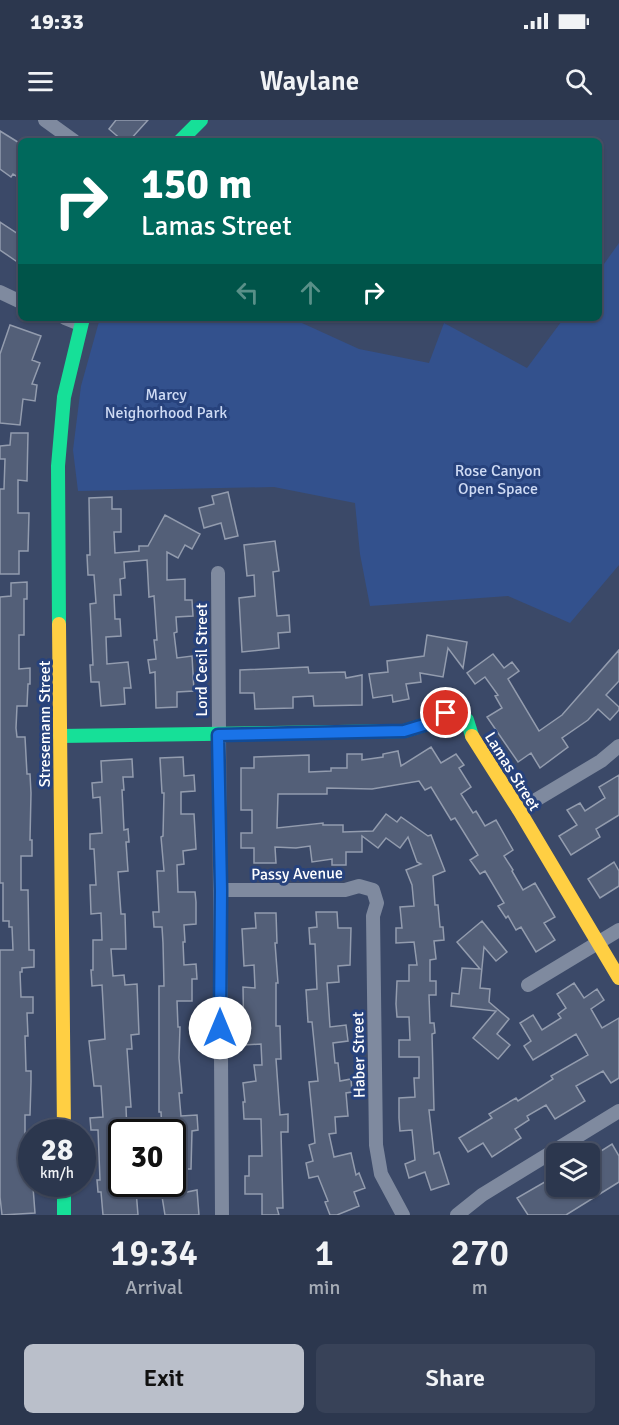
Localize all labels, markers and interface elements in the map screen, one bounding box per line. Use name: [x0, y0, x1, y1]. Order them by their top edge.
text: 19:33: [30, 8, 84, 35]
icon: menu: [24, 65, 57, 98]
text: Waylane: [260, 65, 359, 98]
icon: search: [562, 65, 595, 98]
text: 150 m: [141, 159, 252, 210]
icon: right: [42, 162, 120, 240]
text: Lamas Street: [141, 210, 292, 243]
icon: left: [231, 276, 264, 309]
icon: ahead: [294, 276, 327, 309]
icon: right: [357, 276, 390, 309]
park label: Marcy Neighorhood Park: [105, 385, 227, 423]
park label: Rose Canyon Open Space: [455, 461, 541, 499]
street label: Lord Cecil Street: [192, 603, 212, 717]
street label: Stresemann Street: [35, 660, 55, 787]
pin: [420, 687, 471, 738]
icon: arrive: [429, 696, 462, 729]
street label: Lamas Street: [480, 728, 545, 815]
street label: Passy Avenue: [251, 863, 343, 885]
position arrow: [188, 996, 252, 1060]
street label: Haber Street: [348, 1011, 370, 1098]
speed limit sign: 30: [108, 1119, 186, 1197]
text: 28: [41, 1132, 73, 1169]
map controls: [546, 1143, 600, 1197]
button: layers: [546, 1143, 600, 1197]
text: km/h: [40, 1164, 74, 1182]
text: 19:34: [110, 1231, 198, 1276]
text: 1: [315, 1231, 334, 1276]
text: 270: [451, 1231, 509, 1276]
text: Arrival: [125, 1275, 183, 1300]
text: min: [308, 1275, 340, 1300]
text: m: [472, 1275, 488, 1300]
button: Exit: [24, 1344, 304, 1413]
button: Share: [316, 1344, 595, 1413]

